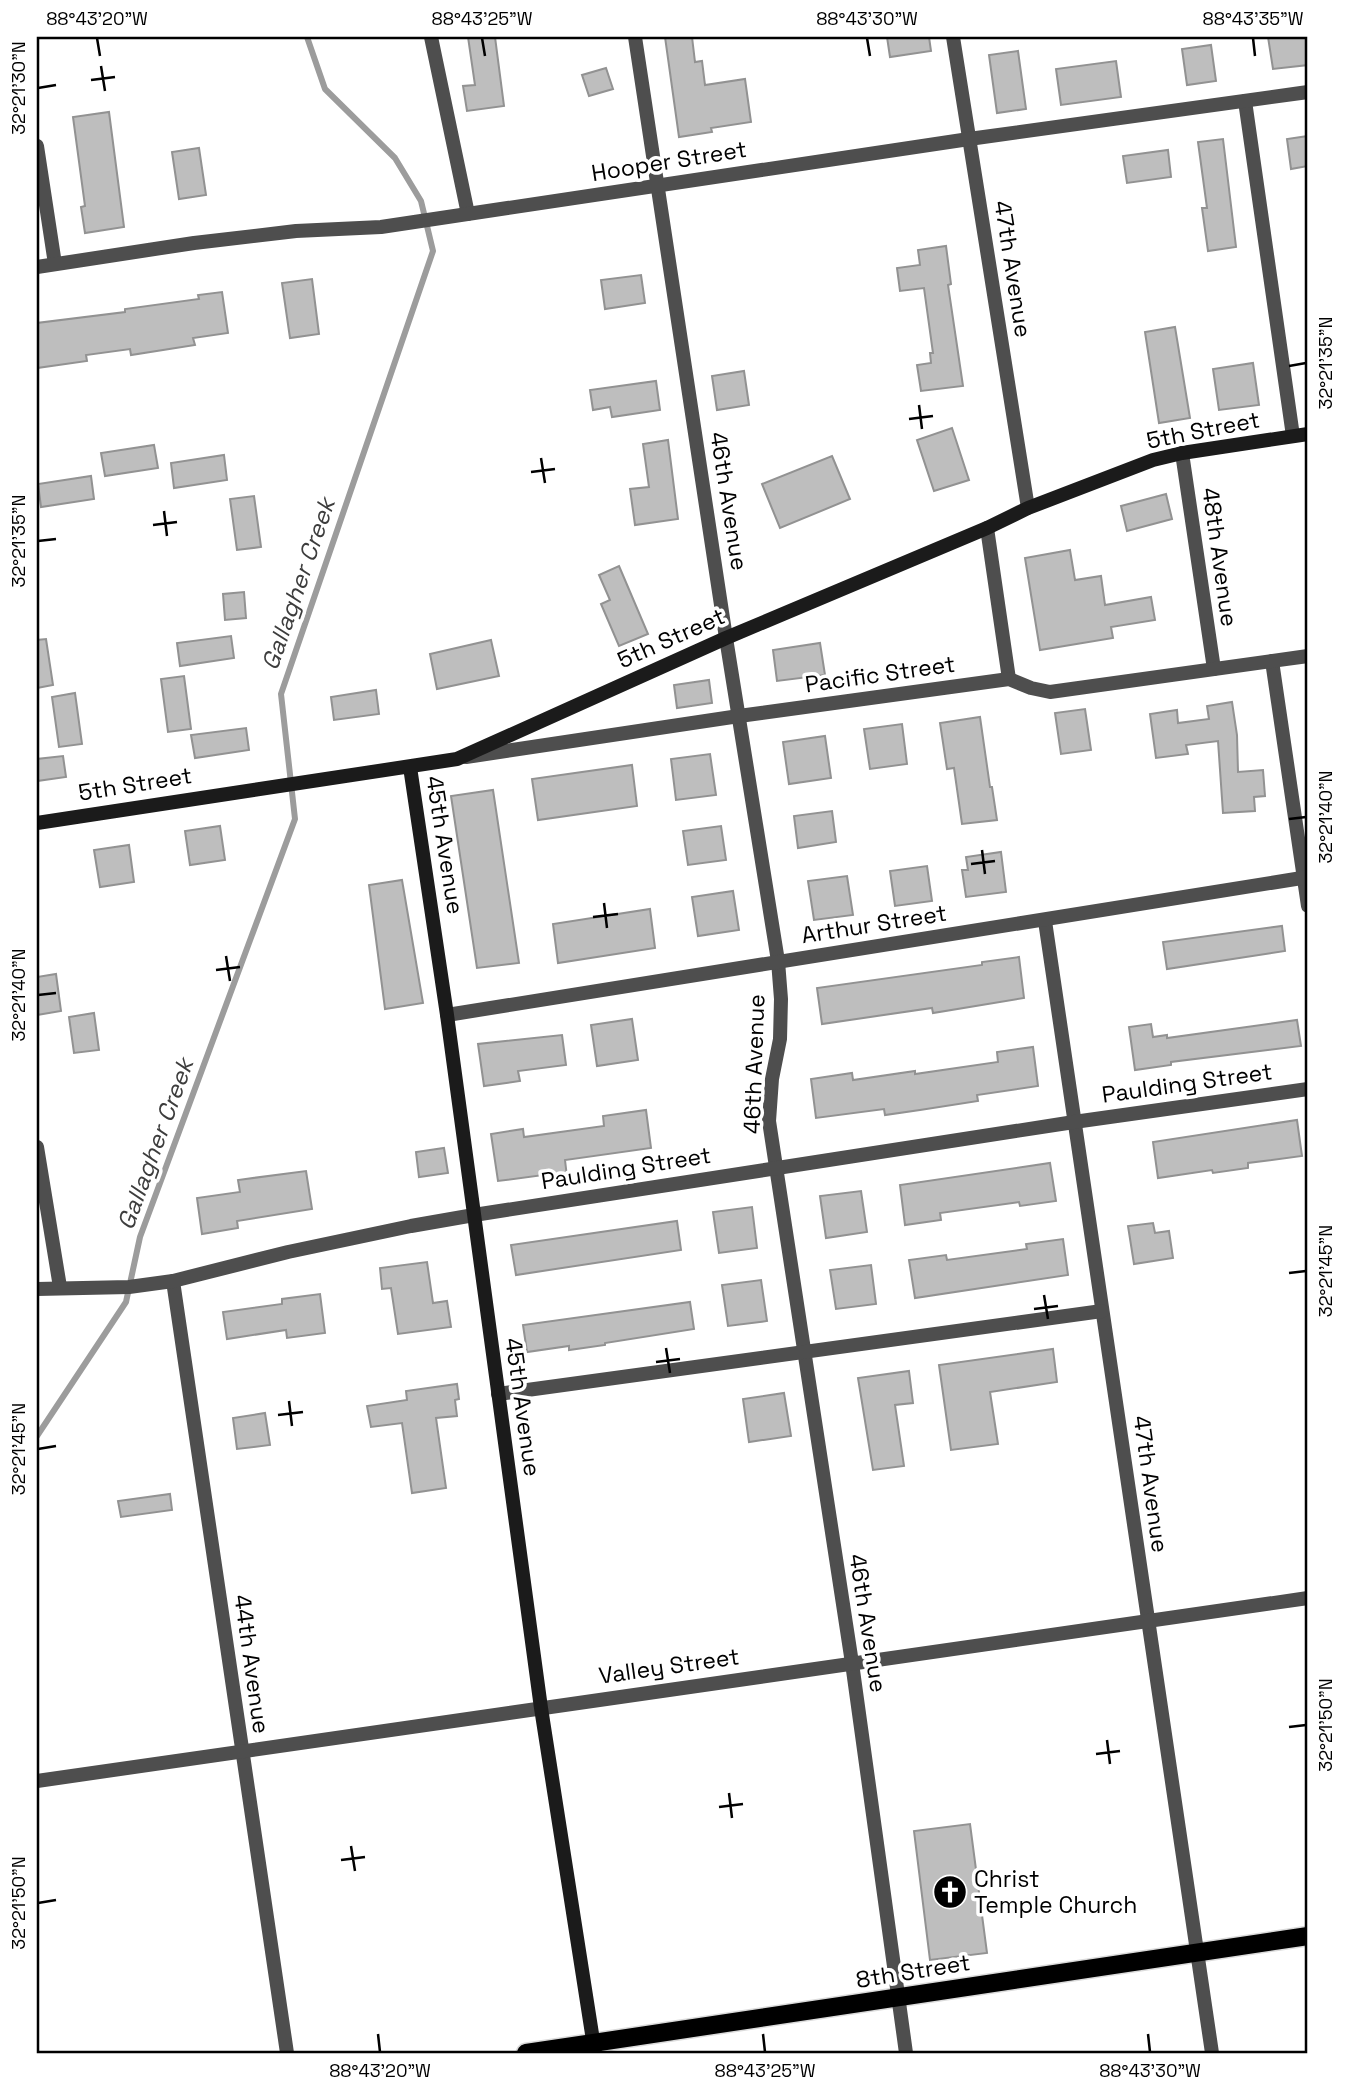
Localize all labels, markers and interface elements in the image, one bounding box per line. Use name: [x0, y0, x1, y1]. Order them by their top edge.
text: 88°43'20"W: [46, 7, 148, 30]
text: 88°43'25"W: [432, 7, 533, 30]
text: 88°43'30"W: [816, 7, 918, 30]
text: 88°43'35"W: [1203, 7, 1304, 30]
text: 32°21'30"N: [7, 41, 30, 135]
street label: Hooper Street: [589, 134, 749, 188]
street label: 47th Avenue: [987, 198, 1039, 340]
text: 32°21'35"N: [1314, 317, 1337, 409]
street label: 5th Street: [1144, 404, 1262, 456]
street label: 46th Avenue: [703, 430, 755, 572]
street label: 48th Avenue: [1195, 485, 1245, 629]
water label: Gallagher Creek: [254, 491, 343, 674]
text: 32°21'35"N: [7, 495, 30, 587]
street label: 5th Street: [613, 601, 729, 675]
street label: Pacific Street: [803, 649, 957, 699]
street label: 5th Street: [76, 760, 194, 808]
text: 32°21'40"N: [1314, 770, 1337, 864]
street label: 45th Avenue: [419, 774, 471, 916]
street label: Arthur Street: [799, 898, 949, 950]
text: 32°21'40"N: [7, 948, 30, 1042]
street label: 46th Avenue: [737, 994, 771, 1134]
water label: Gallagher Creek: [110, 1051, 201, 1234]
street label: Paulding Street: [1100, 1056, 1274, 1110]
street label: Paulding Street: [539, 1140, 713, 1196]
text: 32°21'45"N: [1314, 1225, 1337, 1317]
street label: 45th Avenue: [498, 1336, 548, 1478]
text: 32°21'45"N: [7, 1403, 30, 1495]
street label: 47th Avenue: [1127, 1414, 1175, 1554]
street label: 46th Avenue: [842, 1552, 894, 1694]
street label: 44th Avenue: [227, 1592, 277, 1736]
street label: Valley Street: [597, 1641, 741, 1691]
text: 32°21'50"N: [1314, 1678, 1337, 1772]
text: 32°21'50"N: [7, 1856, 30, 1950]
place label: Christ Temple Church: [974, 1864, 1137, 1920]
church icon: Christ Temple Church: [931, 1873, 969, 1911]
street label: 8th Street: [854, 1947, 972, 1995]
text: 88°43'20"W: [329, 2059, 431, 2082]
text: 88°43'25"W: [715, 2059, 816, 2082]
text: 88°43'30"W: [1099, 2059, 1201, 2082]

